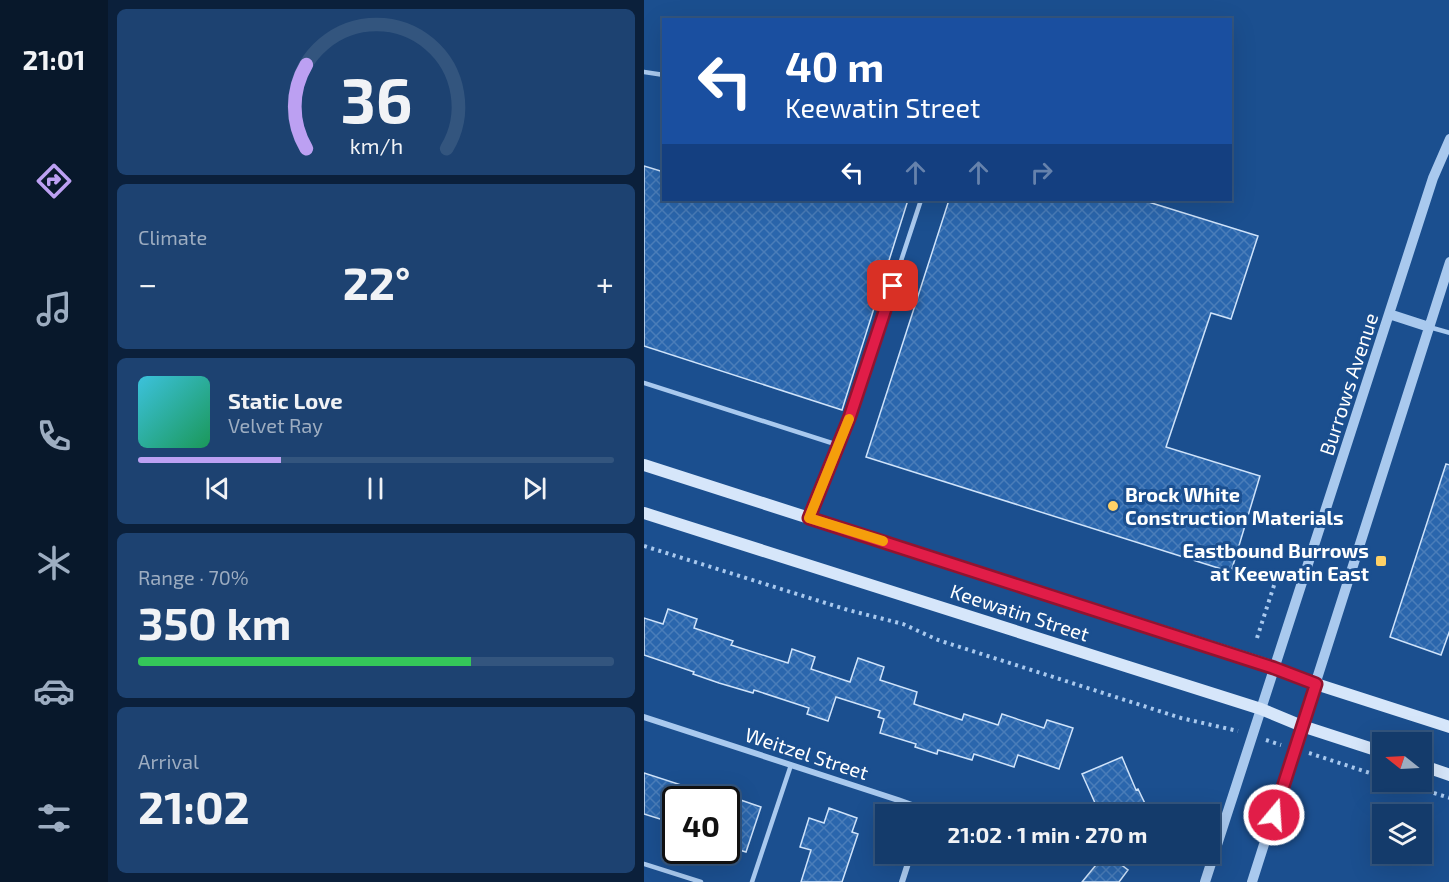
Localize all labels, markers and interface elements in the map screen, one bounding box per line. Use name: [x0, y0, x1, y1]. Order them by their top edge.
text: 40 m: [785, 40, 884, 90]
icon: left: [686, 42, 764, 120]
text: 21:01: [23, 43, 86, 75]
text: 36: [340, 61, 412, 136]
text: Keewatin Street: [785, 91, 980, 123]
text: km/h: [349, 133, 403, 158]
icon: left: [836, 156, 869, 189]
icon: ahead: [899, 156, 932, 189]
icon: ahead: [962, 156, 995, 189]
icon: right: [1025, 156, 1058, 189]
icon: directions: [33, 160, 75, 202]
text: Climate: [138, 225, 207, 249]
text: 22°: [343, 255, 410, 309]
pin: [867, 260, 918, 311]
text: −: [138, 263, 157, 303]
text: +: [596, 263, 614, 303]
icon: arrive: [876, 269, 909, 302]
icon: music: [33, 288, 75, 330]
street label: Burrows Avenue: [1314, 310, 1382, 458]
text: Static Love: [228, 387, 343, 413]
text: Velvet Ray: [228, 413, 323, 437]
icon: phone: [33, 415, 75, 457]
icon: previous: [201, 472, 234, 505]
icon: pause: [359, 472, 392, 505]
icon: next: [518, 472, 551, 505]
place label: Brock White Construction Materials: [1125, 482, 1344, 529]
marker: Brock White Construction Materials: [1106, 499, 1120, 513]
place label: Eastbound Burrows at Keewatin East: [1183, 538, 1369, 585]
icon: climate: [33, 542, 75, 584]
marker: Eastbound Burrows at Keewatin East: [1374, 554, 1388, 568]
text: Range · 70%: [138, 565, 249, 589]
street label: Keewatin Street: [947, 578, 1093, 646]
text: 350 km: [138, 595, 291, 649]
icon: car: [33, 670, 75, 712]
street label: Weitzel Street: [742, 722, 872, 784]
north arrow: [1372, 732, 1432, 792]
map controls: [1372, 732, 1432, 864]
text: Arrival: [138, 749, 199, 773]
text: 21:02: [138, 779, 250, 833]
position arrow: [1242, 783, 1306, 847]
speed limit sign: 40: [662, 786, 740, 864]
icon: filters: [33, 797, 75, 839]
button: layers: [1372, 804, 1432, 864]
text: 21:02 · 1 min · 270 m: [947, 821, 1148, 847]

